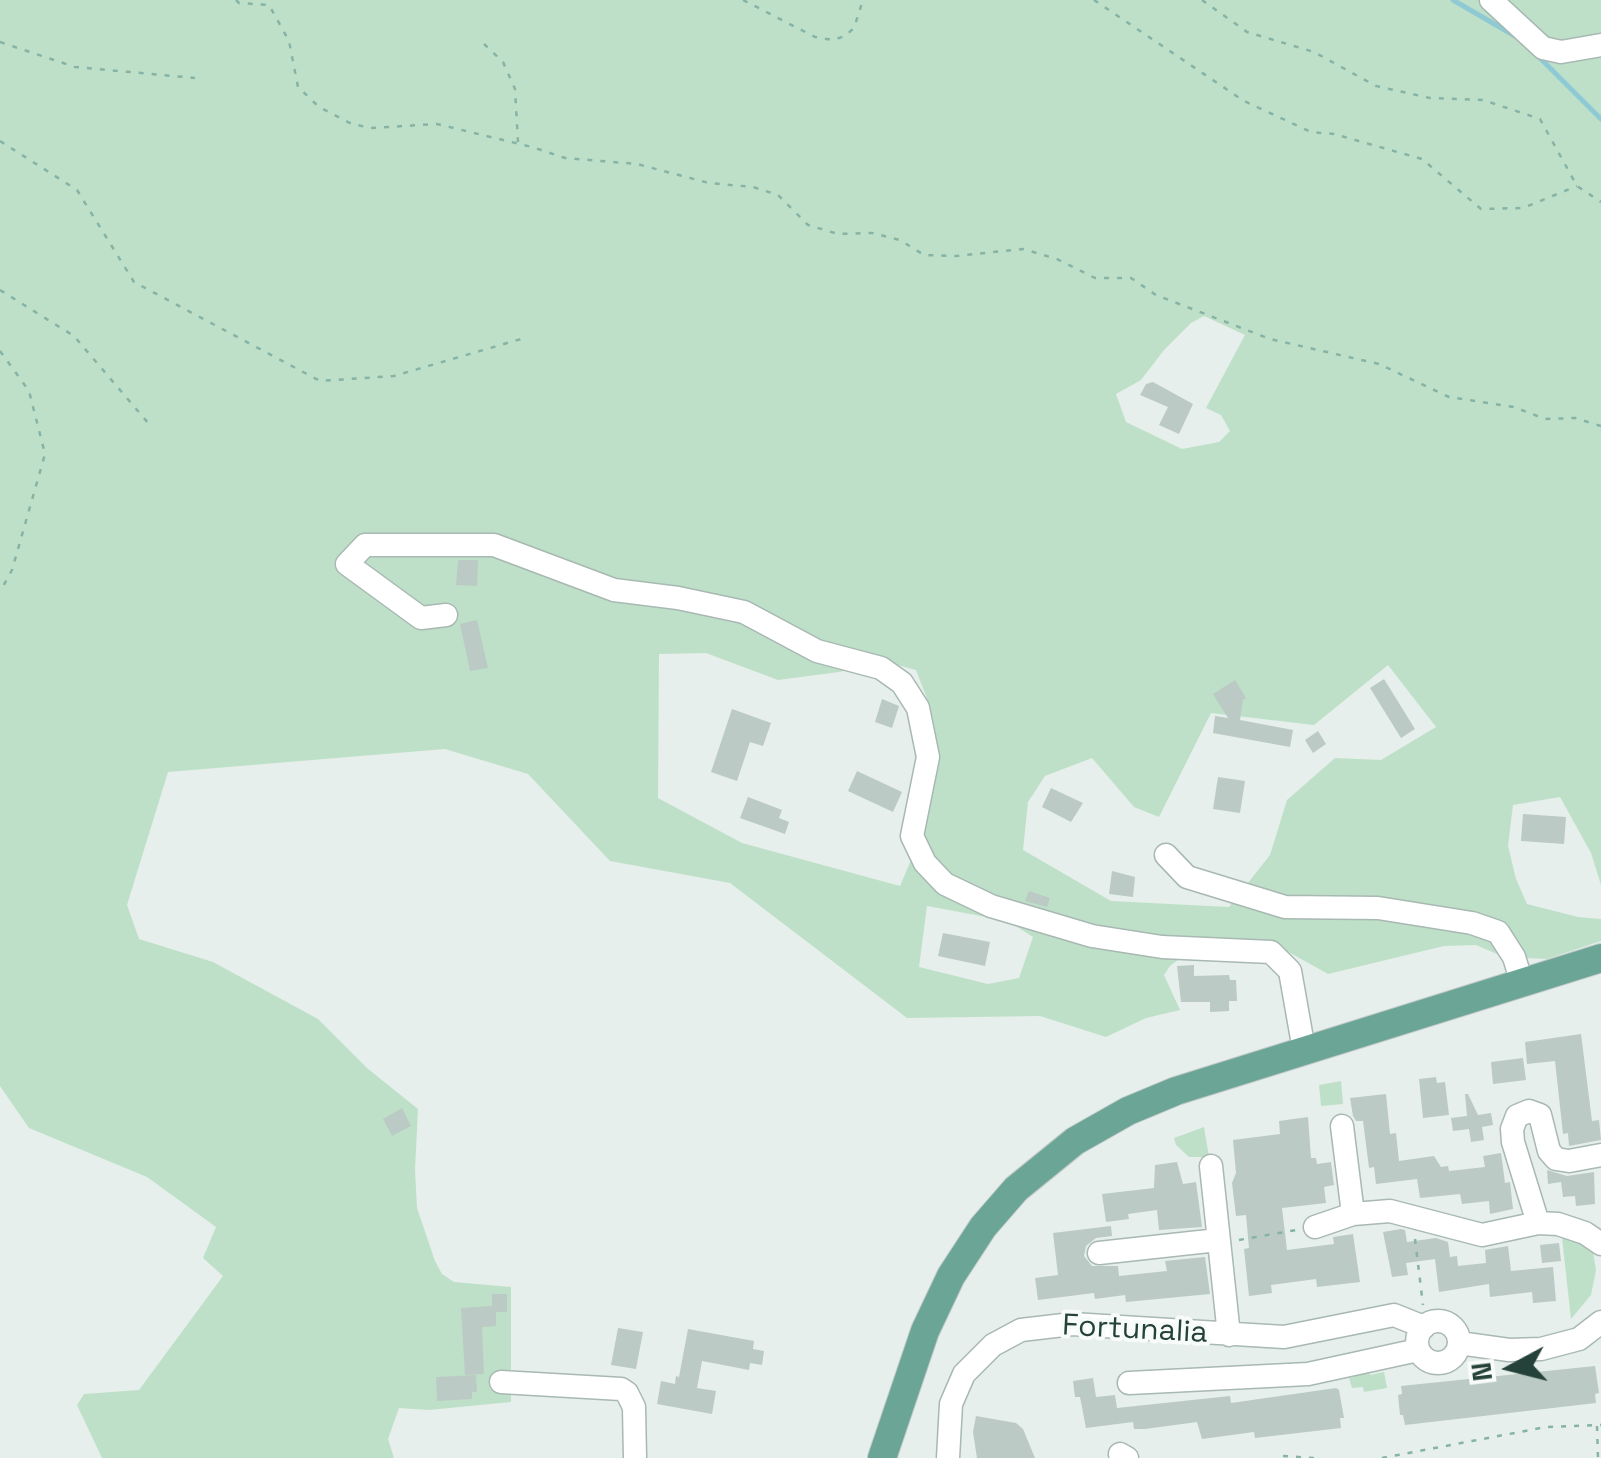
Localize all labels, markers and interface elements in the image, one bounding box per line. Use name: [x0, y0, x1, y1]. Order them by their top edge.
street label: Fortunalia: [1061, 1308, 1209, 1352]
north arrow: [1461, 1318, 1561, 1418]
text: N: [1462, 1360, 1500, 1383]

